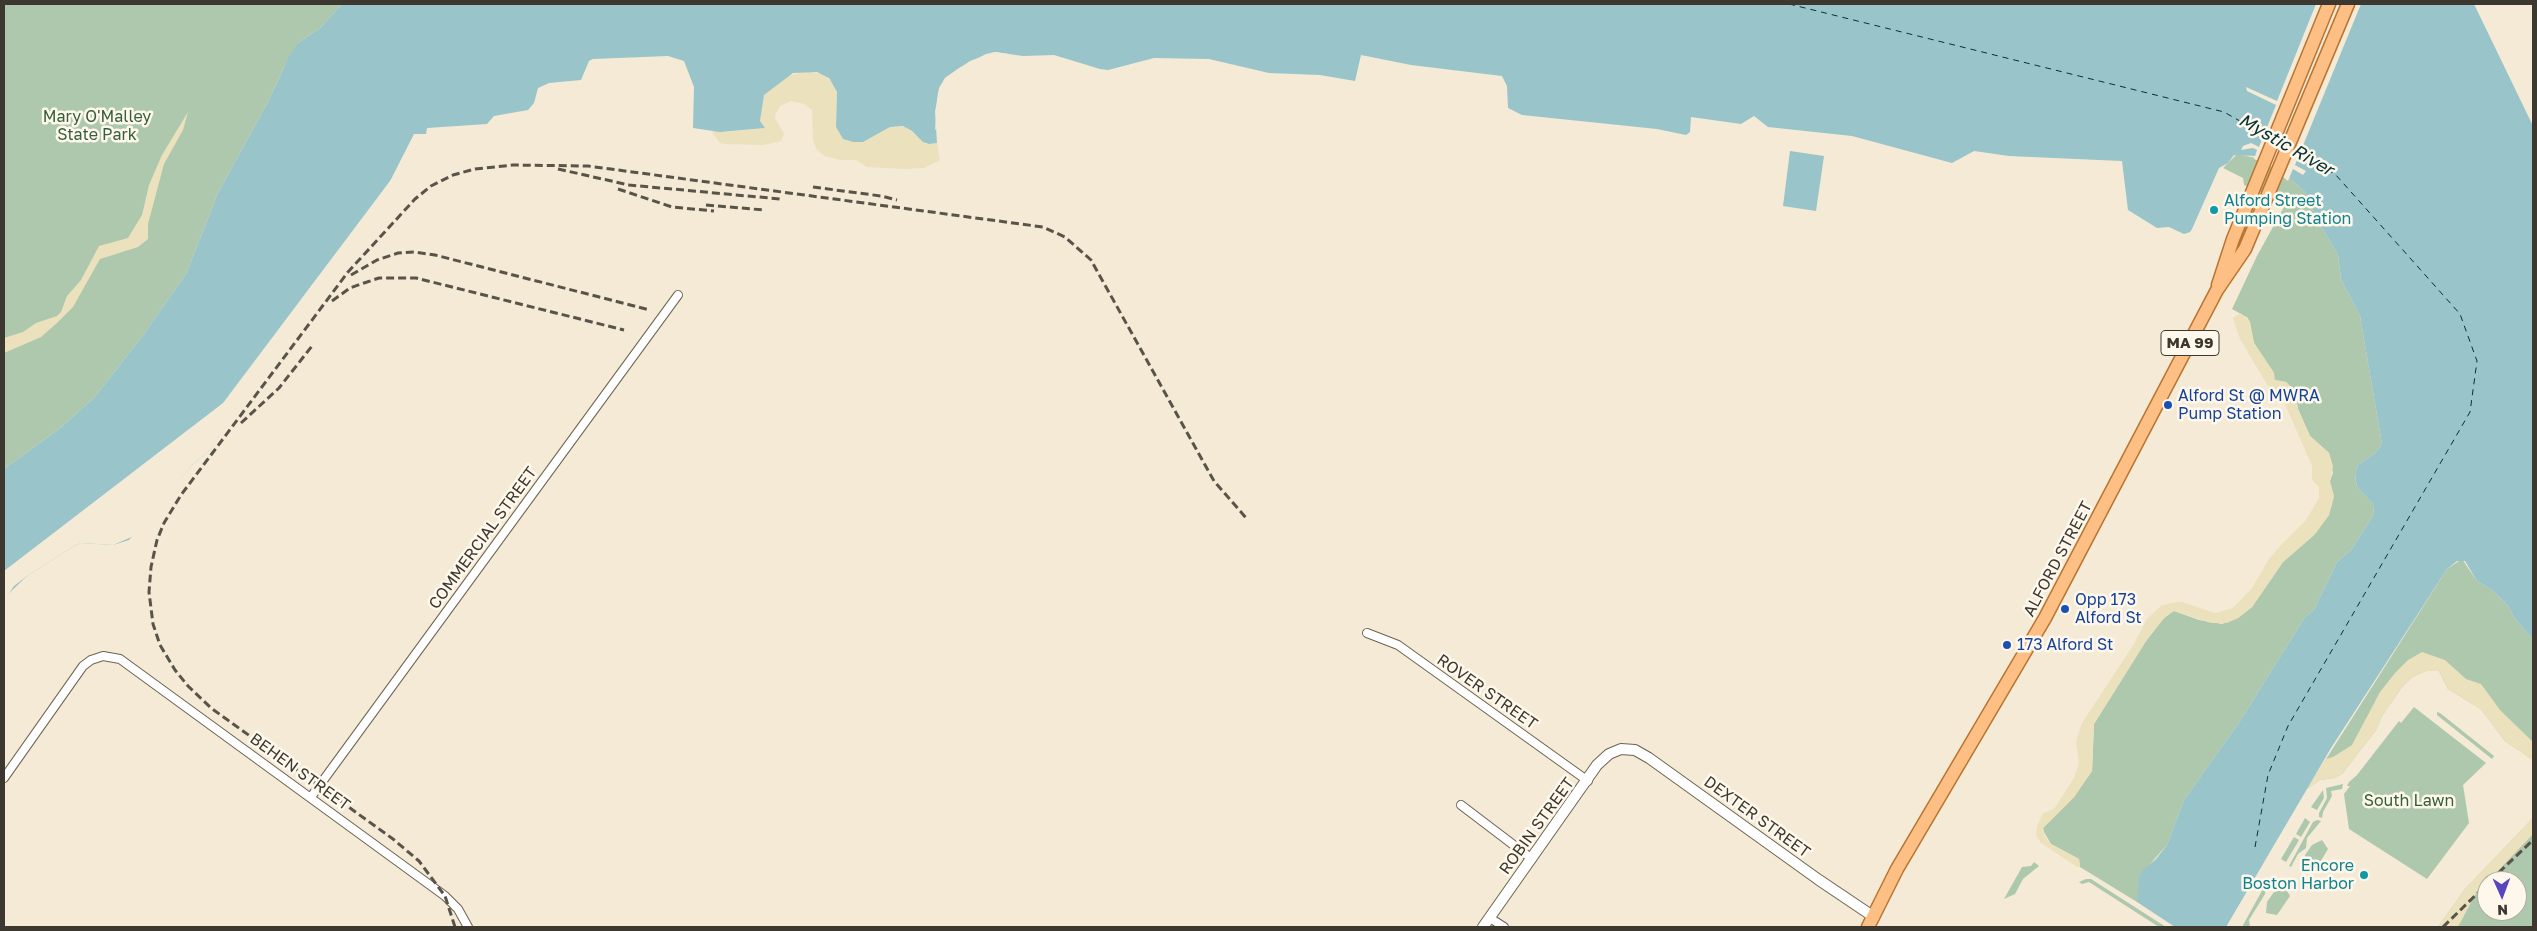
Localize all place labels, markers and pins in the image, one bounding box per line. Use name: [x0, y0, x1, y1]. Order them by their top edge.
place label: Alford Street Pumping Station: [2224, 191, 2351, 229]
marker: Alford Street Pumping Station: [2208, 204, 2220, 216]
place label: Alford St @ MWRA Pump Station: [2178, 386, 2320, 424]
marker: Alford St @ MWRA Pump Station: [2162, 399, 2174, 411]
place label: Opp 173 Alford St: [2075, 590, 2142, 628]
marker: Opp 173 Alford St: [2059, 603, 2071, 615]
place label: 173 Alford St: [2017, 635, 2113, 655]
marker: 173 Alford St: [2001, 639, 2013, 651]
place label: Encore Boston Harbor: [2242, 856, 2354, 894]
marker: Encore Boston Harbor: [2358, 869, 2370, 881]

